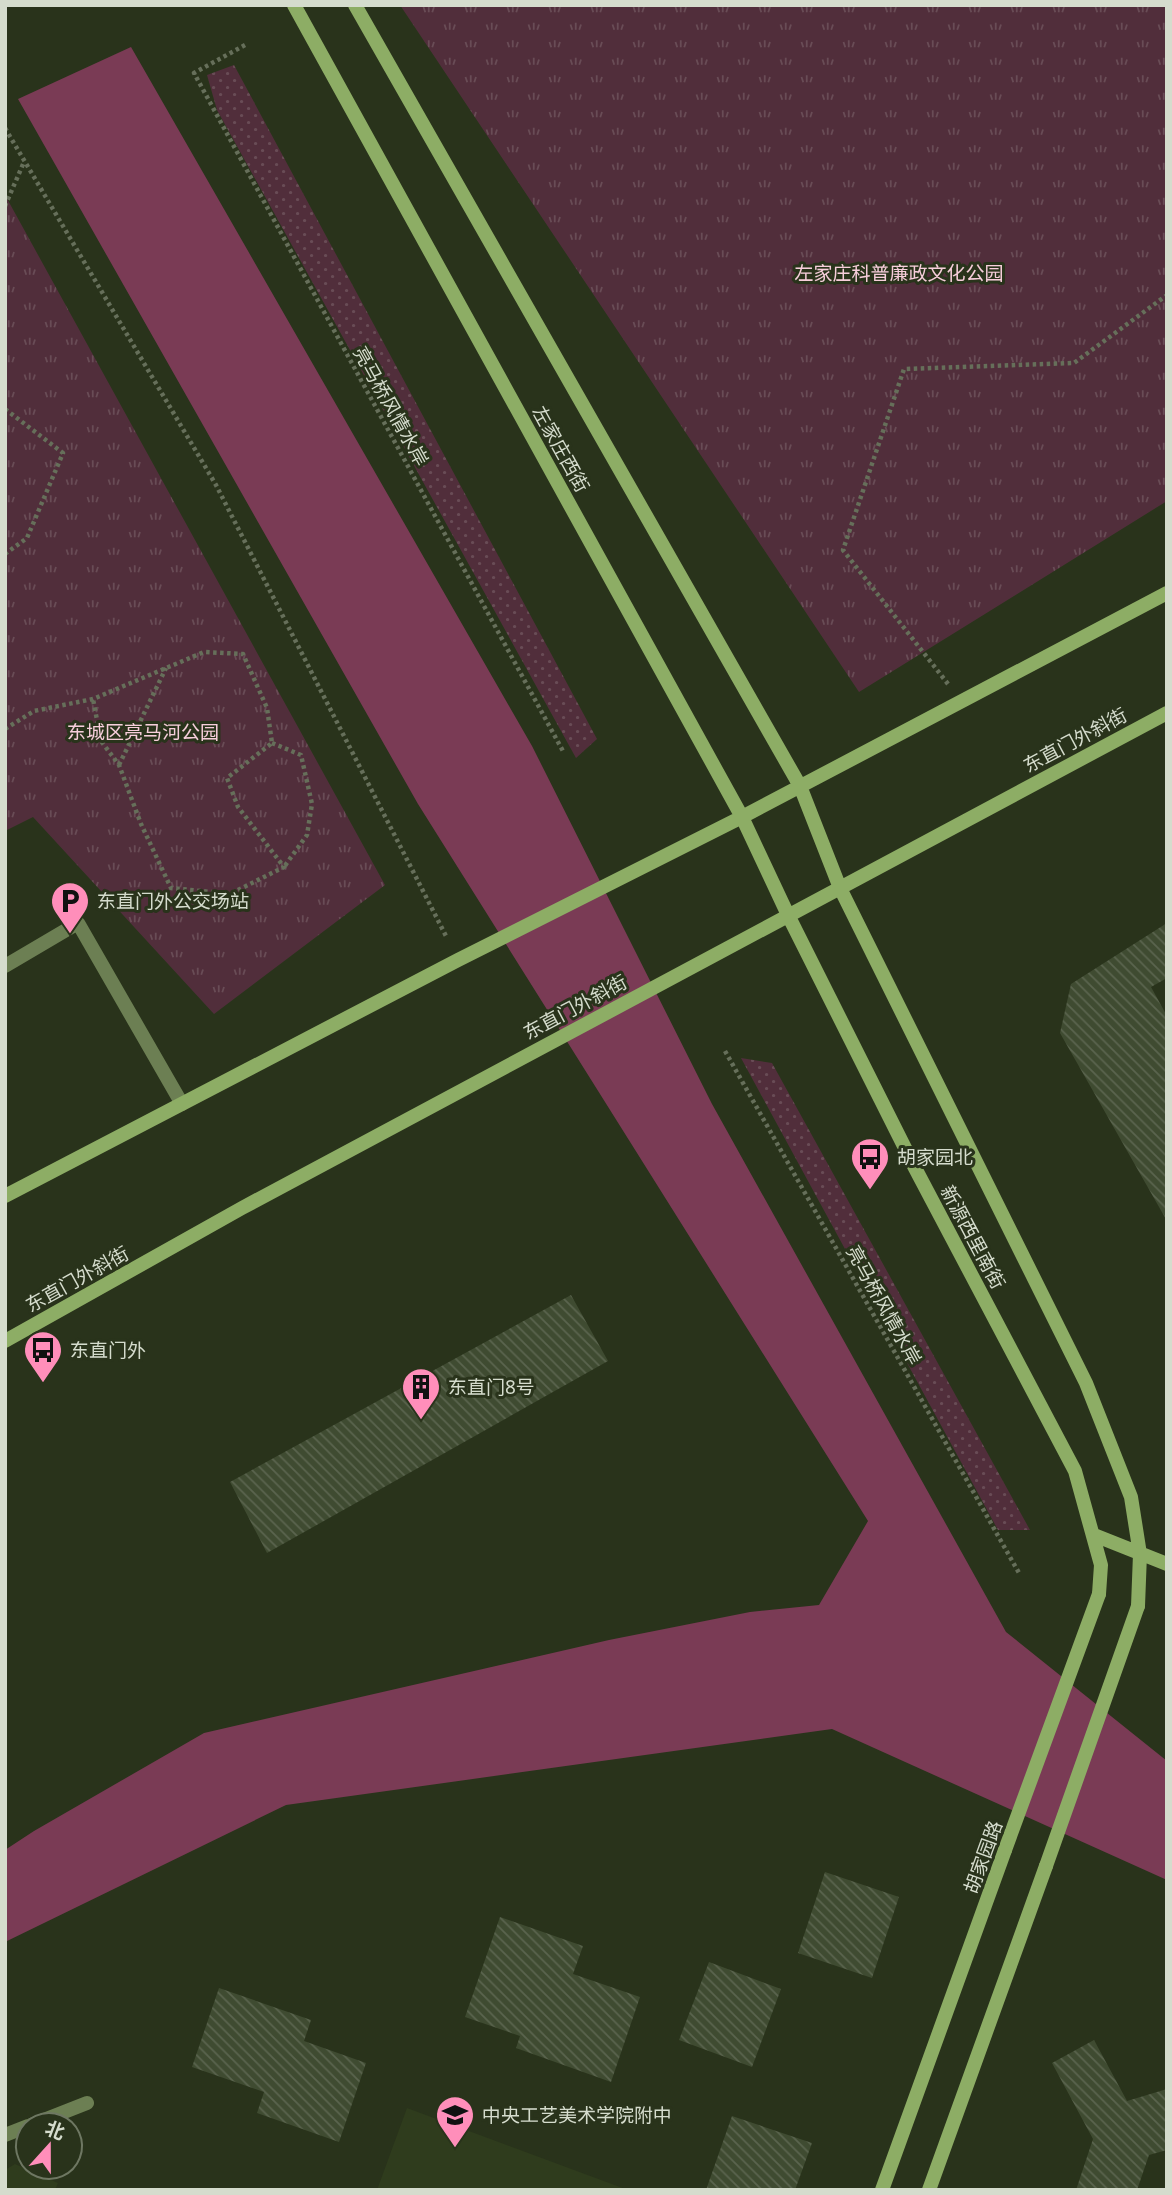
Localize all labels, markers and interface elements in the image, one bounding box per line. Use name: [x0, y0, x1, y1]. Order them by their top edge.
park label: 左家庄科普廉政文化公园: [794, 260, 1004, 286]
street label: 亮马桥风情水岸: [347, 342, 435, 470]
street label: 左家庄西街: [527, 401, 595, 497]
street label: 东直门外斜街: [1019, 702, 1131, 778]
park label: 东城区亮马河公园: [67, 719, 219, 745]
parking icon: 东直门外公交场站: [49, 880, 91, 935]
place label: 东直门外公交场站: [97, 888, 249, 914]
street label: 东直门外斜街: [519, 969, 631, 1045]
bus stop icon: 胡家园北: [849, 1136, 891, 1191]
place label: 胡家园北: [897, 1144, 973, 1170]
street label: 新源西里南街: [935, 1181, 1011, 1293]
street label: 东直门外斜街: [21, 1240, 133, 1318]
street label: 亮马桥风情水岸: [840, 1241, 928, 1369]
bus stop icon: 东直门外: [22, 1329, 64, 1384]
place label: 东直门外: [70, 1337, 146, 1363]
building icon: 东直门8号: [400, 1366, 442, 1421]
place label: 东直门8号: [448, 1374, 535, 1400]
street label: 胡家园路: [958, 1817, 1008, 1897]
school or university icon: 中央工艺美术学院附中: [434, 2094, 476, 2149]
place label: 中央工艺美术学院附中: [482, 2102, 672, 2128]
north arrow: [14, 2111, 84, 2181]
text: 北: [42, 2115, 69, 2146]

